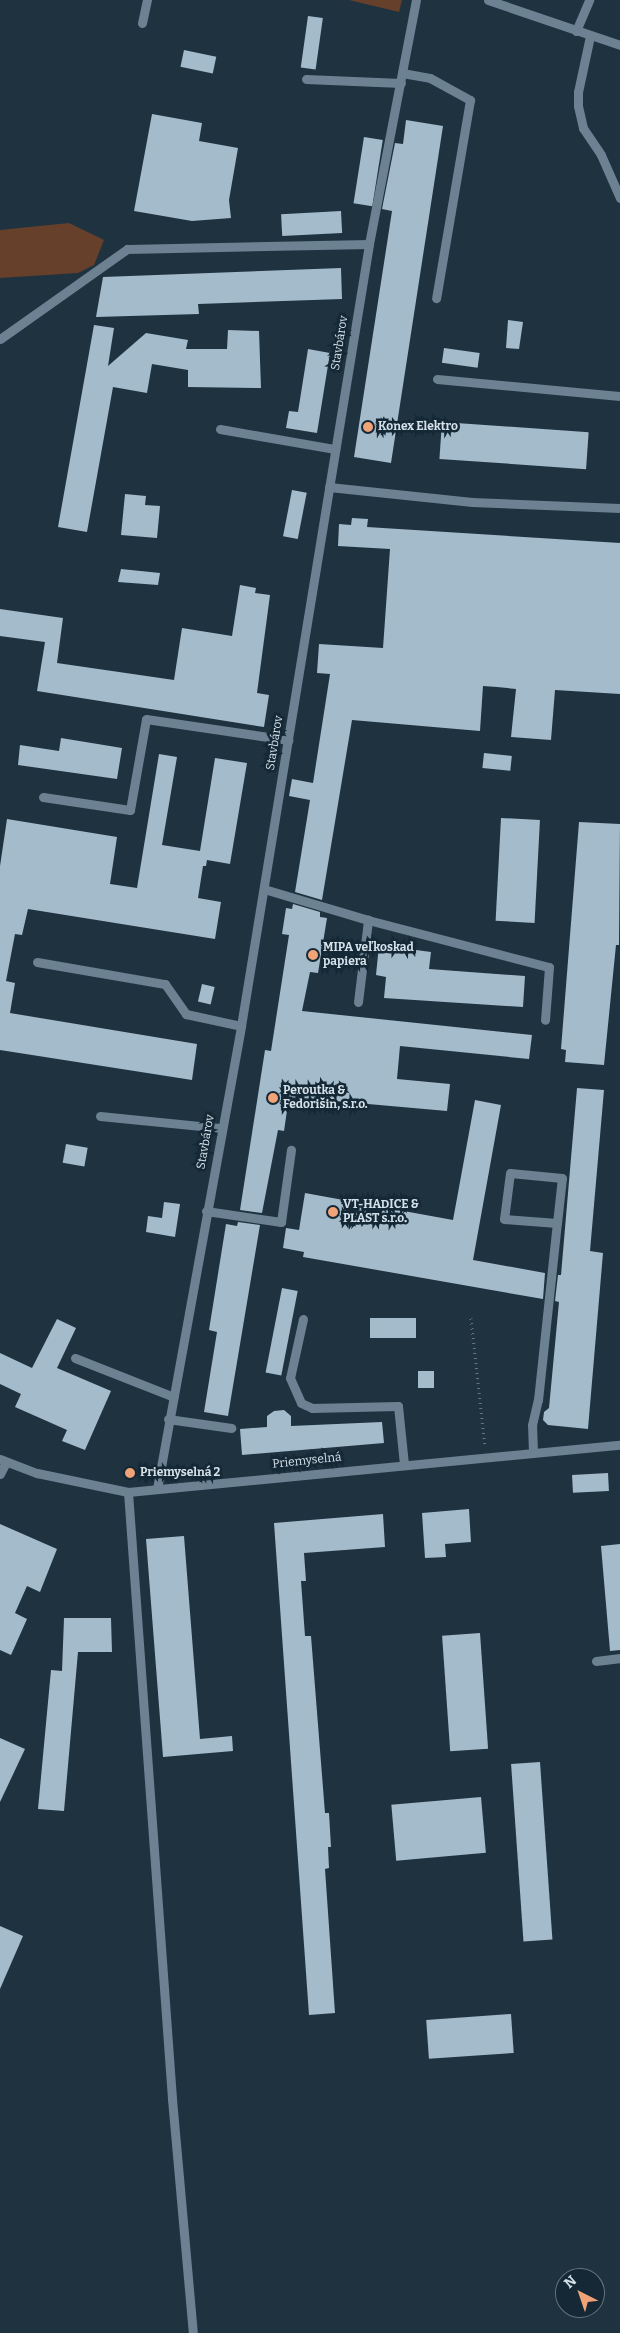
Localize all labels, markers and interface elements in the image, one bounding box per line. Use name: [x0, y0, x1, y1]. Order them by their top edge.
street label: Stavbárov: [329, 315, 351, 371]
place label: Konex Elektro: [378, 420, 458, 434]
marker: Konex Elektro: [362, 421, 374, 433]
street label: Stavbárov: [264, 715, 286, 771]
place label: MIPA veľkoskad papiera: [323, 941, 414, 969]
marker: MIPA veľkoskad papiera: [307, 949, 319, 961]
place label: Peroutka & Fedorišin, s.r.o.: [283, 1084, 368, 1112]
marker: Peroutka & Fedorišin, s.r.o.: [267, 1092, 279, 1104]
street label: Stavbárov: [194, 1114, 218, 1170]
place label: VT-HADICE & PLAST s.r.o.: [343, 1198, 419, 1226]
marker: VT-HADICE & PLAST s.r.o.: [327, 1206, 339, 1218]
street label: Priemyselná: [272, 1450, 342, 1472]
place label: Priemyselná 2: [140, 1466, 220, 1480]
marker: Priemyselná 2: [124, 1467, 136, 1479]
north arrow: [555, 2268, 605, 2318]
text: N: [561, 2272, 580, 2292]

